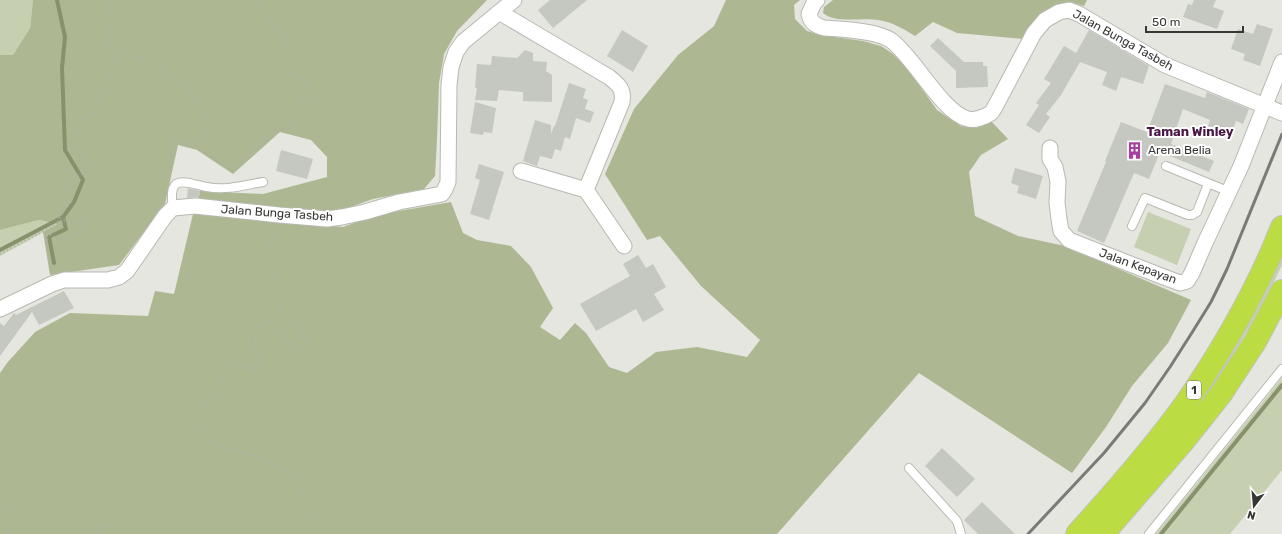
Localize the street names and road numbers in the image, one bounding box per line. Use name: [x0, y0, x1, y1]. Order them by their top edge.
street label: Jalan Bunga Tasbeh: [1070, 7, 1176, 73]
street label: Jalan Bunga Tasbeh: [220, 202, 334, 224]
street label: Jalan Kepayan: [1097, 245, 1179, 287]
road number: 1: [1187, 381, 1201, 399]

